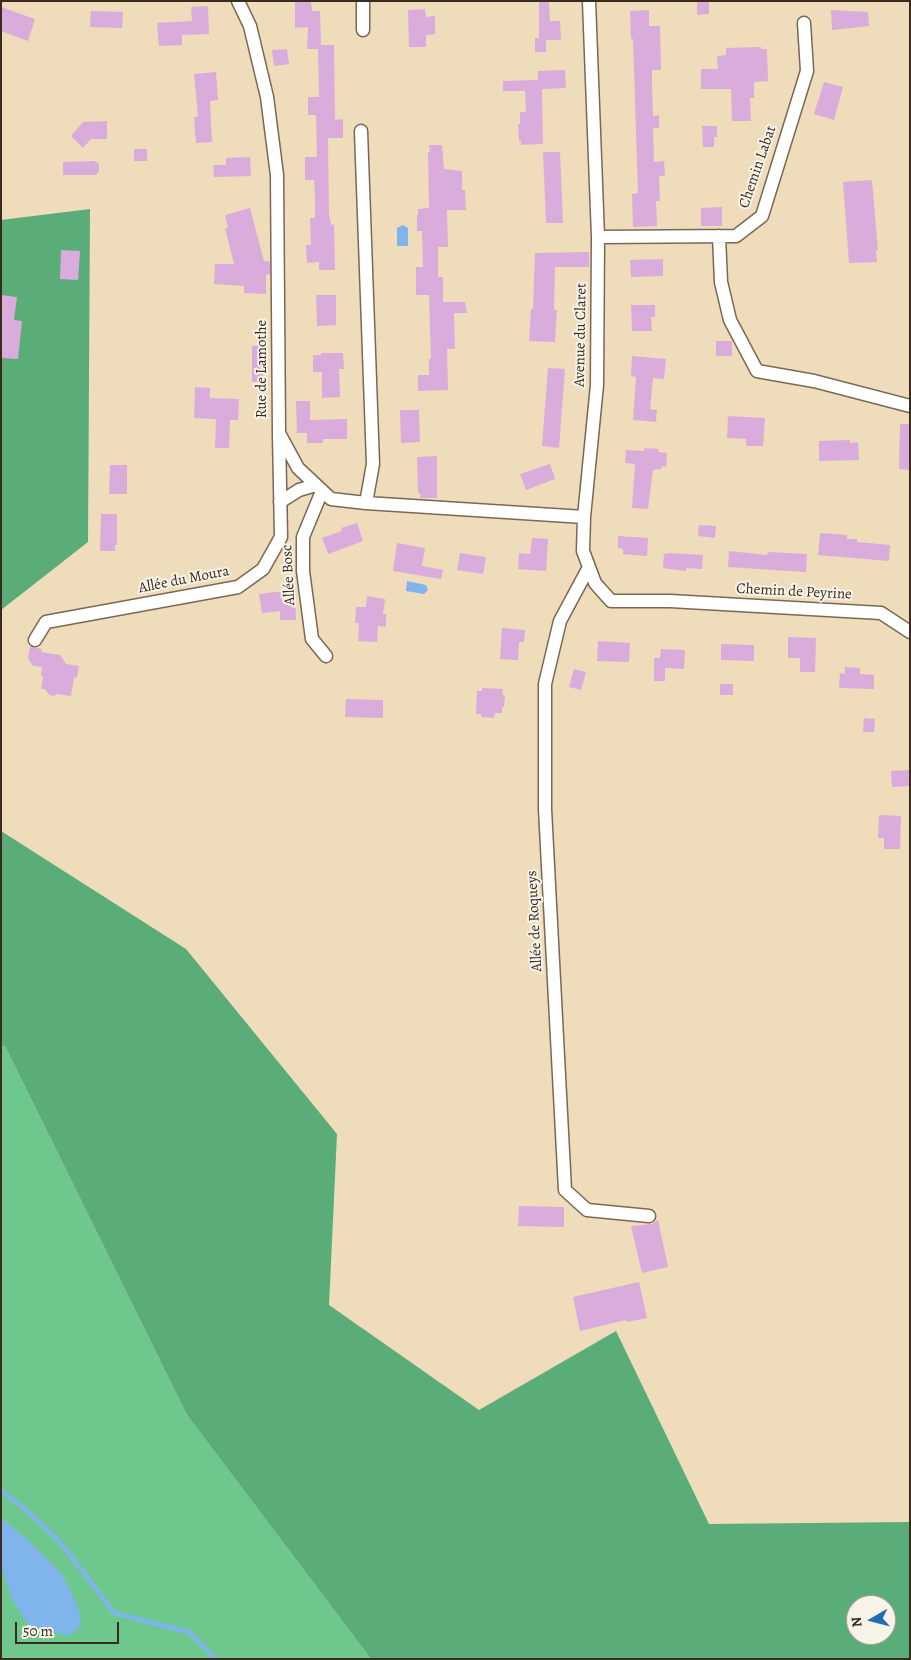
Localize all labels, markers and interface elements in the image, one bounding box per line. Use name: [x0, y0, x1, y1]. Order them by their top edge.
street label: Chemin Labat: [735, 123, 781, 211]
street label: Avenue du Claret: [571, 283, 591, 387]
street label: Rue de Lamothe: [253, 320, 271, 418]
street label: Allée Bosc: [278, 544, 300, 606]
street label: Allée du Moura: [137, 562, 231, 598]
street label: Chemin de Peyrine: [736, 580, 852, 604]
street label: Allée de Roqueys: [523, 870, 547, 972]
north arrow: [846, 1595, 896, 1645]
scale bar: [18, 1612, 121, 1644]
text: N: [847, 1616, 867, 1628]
text: 50 m: [23, 1621, 53, 1641]

